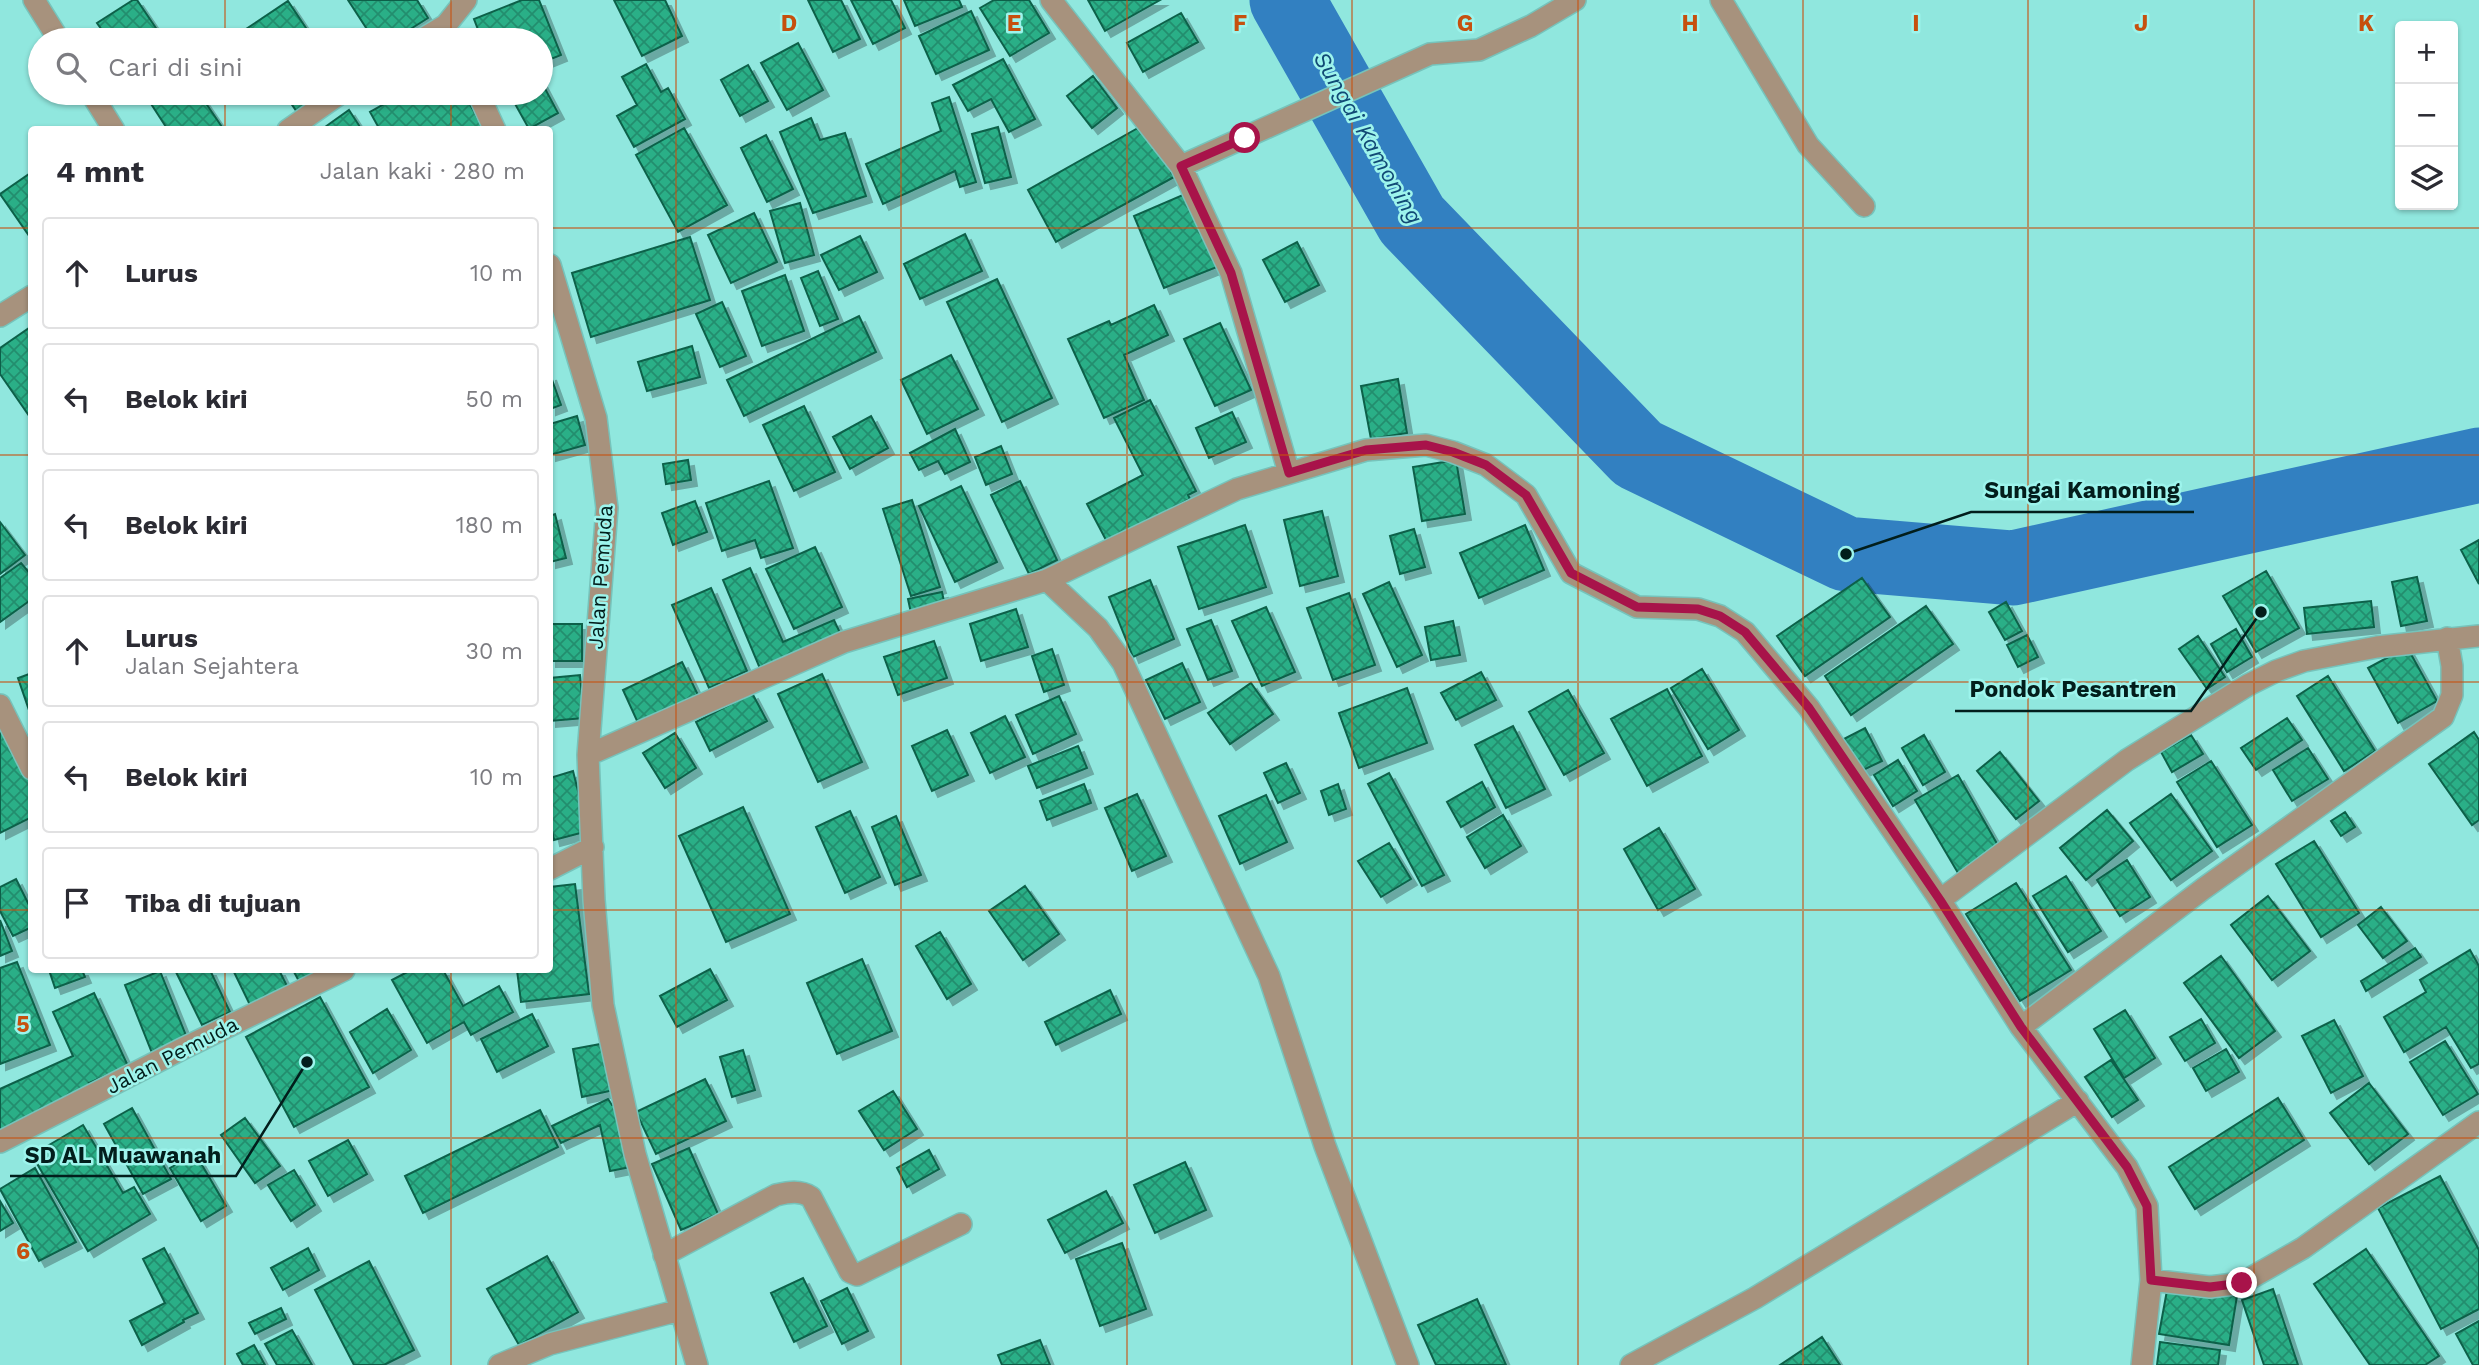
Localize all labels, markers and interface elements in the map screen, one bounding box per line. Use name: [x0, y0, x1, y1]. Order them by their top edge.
text: D: [781, 10, 797, 37]
text: E: [1007, 10, 1021, 37]
text: F: [1233, 10, 1247, 37]
text: G: [1457, 10, 1473, 37]
text: H: [1681, 10, 1699, 37]
text: I: [1912, 10, 1920, 37]
text: J: [2134, 10, 2148, 37]
text: K: [2358, 10, 2374, 37]
map controls: [2395, 21, 2458, 210]
button: +: [2395, 21, 2458, 84]
search box: [28, 28, 553, 105]
water label: Sungai Kamoning: [1308, 47, 1428, 229]
icon: search: [52, 48, 90, 86]
text: Cari di sini: [108, 52, 243, 82]
button: −: [2395, 84, 2458, 147]
route start: [1229, 122, 1260, 153]
button: layers: [2395, 147, 2458, 210]
text: 4 mnt: [56, 154, 144, 189]
text: Jalan kaki · 280 m: [320, 158, 525, 185]
icon: ahead: [58, 254, 96, 292]
text: Lurus: [125, 258, 198, 288]
text: 10 m: [470, 260, 523, 287]
icon: left: [58, 380, 96, 418]
text: Belok kiri: [125, 384, 248, 414]
text: 50 m: [466, 386, 523, 413]
callout: Sungai Kamoning: [1971, 468, 2194, 512]
text: Sungai Kamoning: [1984, 477, 2180, 504]
street label: Jalan Pemuda: [582, 504, 618, 650]
icon: left: [58, 506, 96, 544]
text: Belok kiri: [125, 510, 248, 540]
text: 180 m: [456, 512, 523, 539]
text: Lurus: [125, 623, 198, 653]
icon: ahead: [58, 632, 96, 670]
text: 30 m: [466, 638, 523, 665]
text: Jalan Sejahtera: [125, 653, 299, 680]
callout: Pondok Pesantren: [1955, 667, 2191, 711]
text: Pondok Pesantren: [1969, 676, 2177, 703]
icon: left: [58, 758, 96, 796]
text: Belok kiri: [125, 762, 248, 792]
text: 10 m: [470, 764, 523, 791]
icon: arrive: [58, 884, 96, 922]
text: Tiba di tujuan: [125, 888, 301, 918]
text: 5: [16, 1011, 30, 1038]
street label: Jalan Pemuda: [102, 1011, 242, 1099]
callout: SD AL Muawanah: [10, 1132, 236, 1176]
text: SD AL Muawanah: [25, 1142, 221, 1169]
text: 6: [16, 1238, 30, 1265]
route end: [2226, 1267, 2257, 1298]

